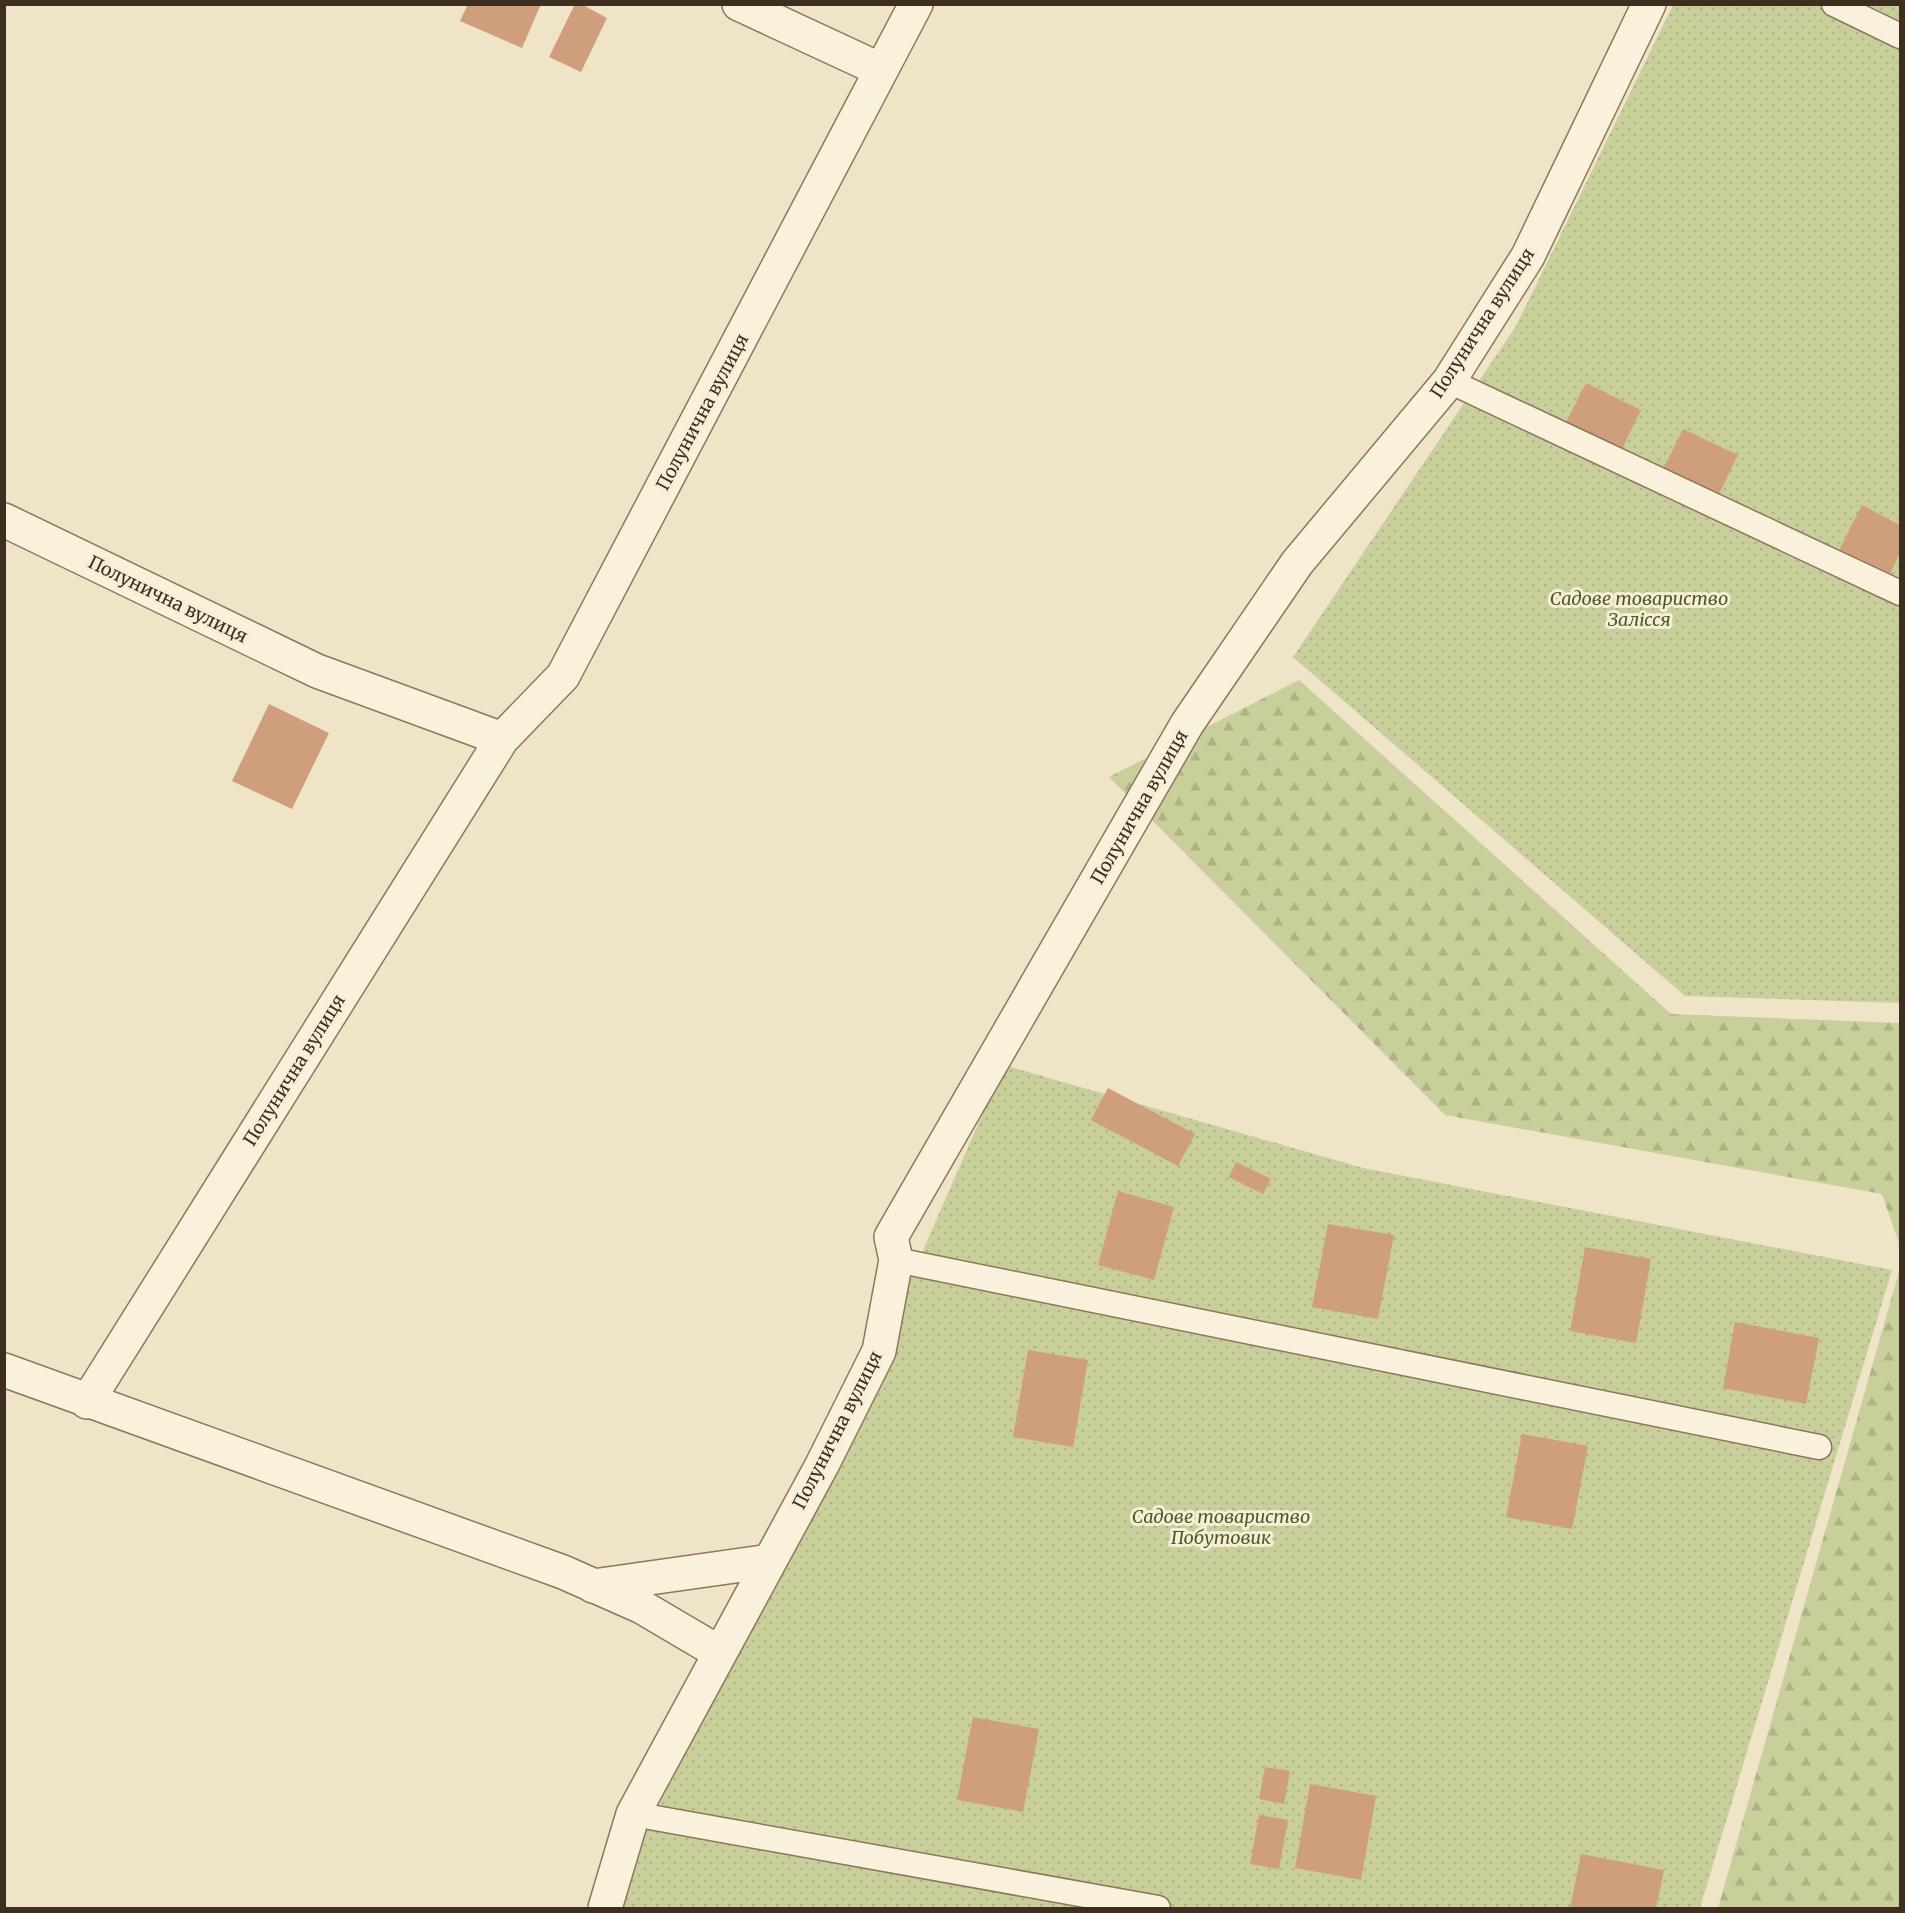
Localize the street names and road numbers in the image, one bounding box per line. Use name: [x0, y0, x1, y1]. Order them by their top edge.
street label: Полунична вулиця: [1425, 243, 1539, 402]
street label: Полунична вулиця: [651, 329, 753, 494]
street label: Полунична вулиця: [85, 550, 252, 648]
street label: Полунична вулиця: [1085, 725, 1193, 888]
street label: Полунична вулиця: [238, 990, 350, 1150]
street label: Полунична вулиця: [787, 1347, 887, 1513]

